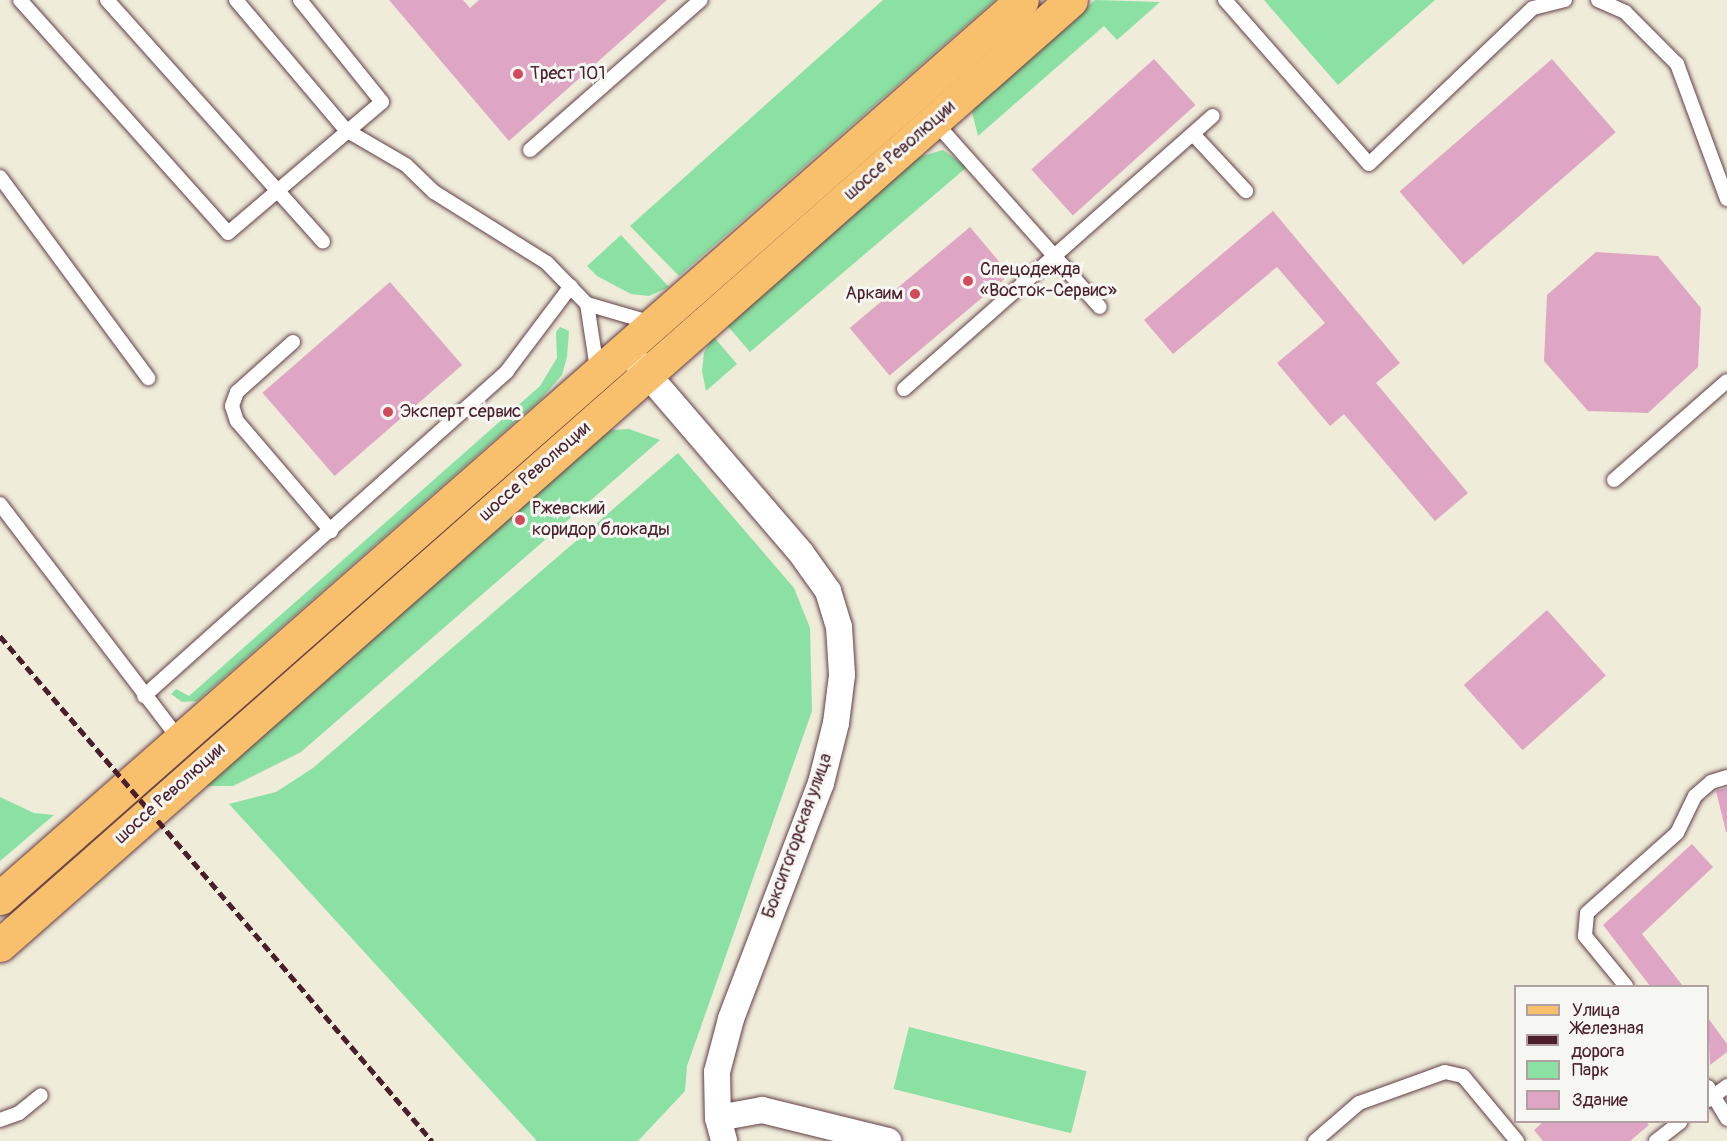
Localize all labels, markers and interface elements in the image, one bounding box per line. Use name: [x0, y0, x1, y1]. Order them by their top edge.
place label: Трест 101: [530, 63, 605, 85]
marker: Трест 101: [511, 67, 525, 81]
street label: шоссе Революции: [840, 97, 960, 205]
place label: Спецодежда «Восток-Сервис»: [980, 260, 1117, 302]
marker: Спецодежда «Восток-Сервис»: [961, 274, 975, 288]
place label: Аркаим: [845, 283, 903, 305]
marker: Аркаим: [908, 287, 922, 301]
place label: Эксперт сервис: [400, 401, 521, 423]
marker: Эксперт сервис: [381, 405, 395, 419]
street label: шоссе Революции: [475, 418, 595, 526]
place label: Ржевский коридор блокады: [532, 499, 670, 542]
marker: Ржевский коридор блокады: [513, 513, 527, 527]
street label: шоссе Революции: [111, 739, 229, 849]
street label: Бокситогорская улица: [758, 751, 838, 921]
legend: [1514, 985, 1709, 1123]
text: Улица: [1572, 999, 1620, 1022]
text: Железная дорога: [1571, 1017, 1644, 1063]
text: Парк: [1572, 1059, 1609, 1082]
text: Здание: [1572, 1089, 1628, 1112]

